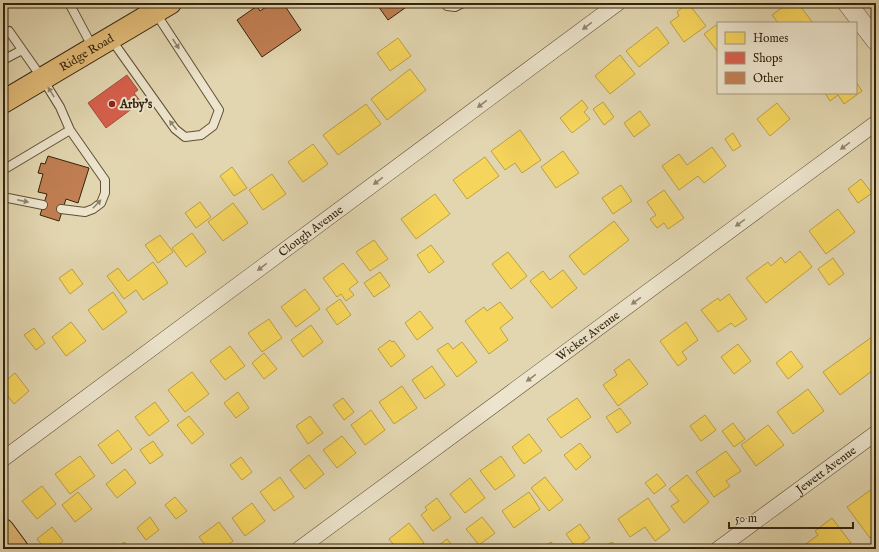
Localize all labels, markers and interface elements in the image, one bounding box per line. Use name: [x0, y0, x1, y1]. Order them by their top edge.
one-way arrow: [581, 22, 592, 30]
legend: [717, 22, 857, 94]
street label: Ridge Road: [57, 31, 117, 75]
text: Homes: [753, 31, 789, 46]
one-way arrow: [172, 39, 180, 49]
text: Shops: [753, 51, 783, 67]
text: Other: [753, 71, 784, 86]
one-way arrow: [47, 87, 55, 98]
place label: Arby's: [119, 97, 153, 113]
marker: Arby's: [107, 99, 117, 109]
one-way arrow: [477, 99, 488, 108]
one-way arrow: [168, 120, 177, 131]
one-way arrow: [839, 142, 850, 150]
one-way arrow: [373, 177, 383, 185]
one-way arrow: [17, 199, 29, 205]
one-way arrow: [93, 199, 102, 209]
street label: Clough Avenue: [276, 202, 347, 260]
one-way arrow: [735, 219, 745, 227]
one-way arrow: [257, 262, 268, 271]
one-way arrow: [630, 296, 641, 305]
street label: Wicker Avenue: [553, 307, 623, 365]
one-way arrow: [526, 374, 536, 382]
street label: Jewett Avenue: [792, 443, 860, 499]
scale bar: [729, 504, 853, 530]
text: 50 m: [735, 511, 757, 526]

